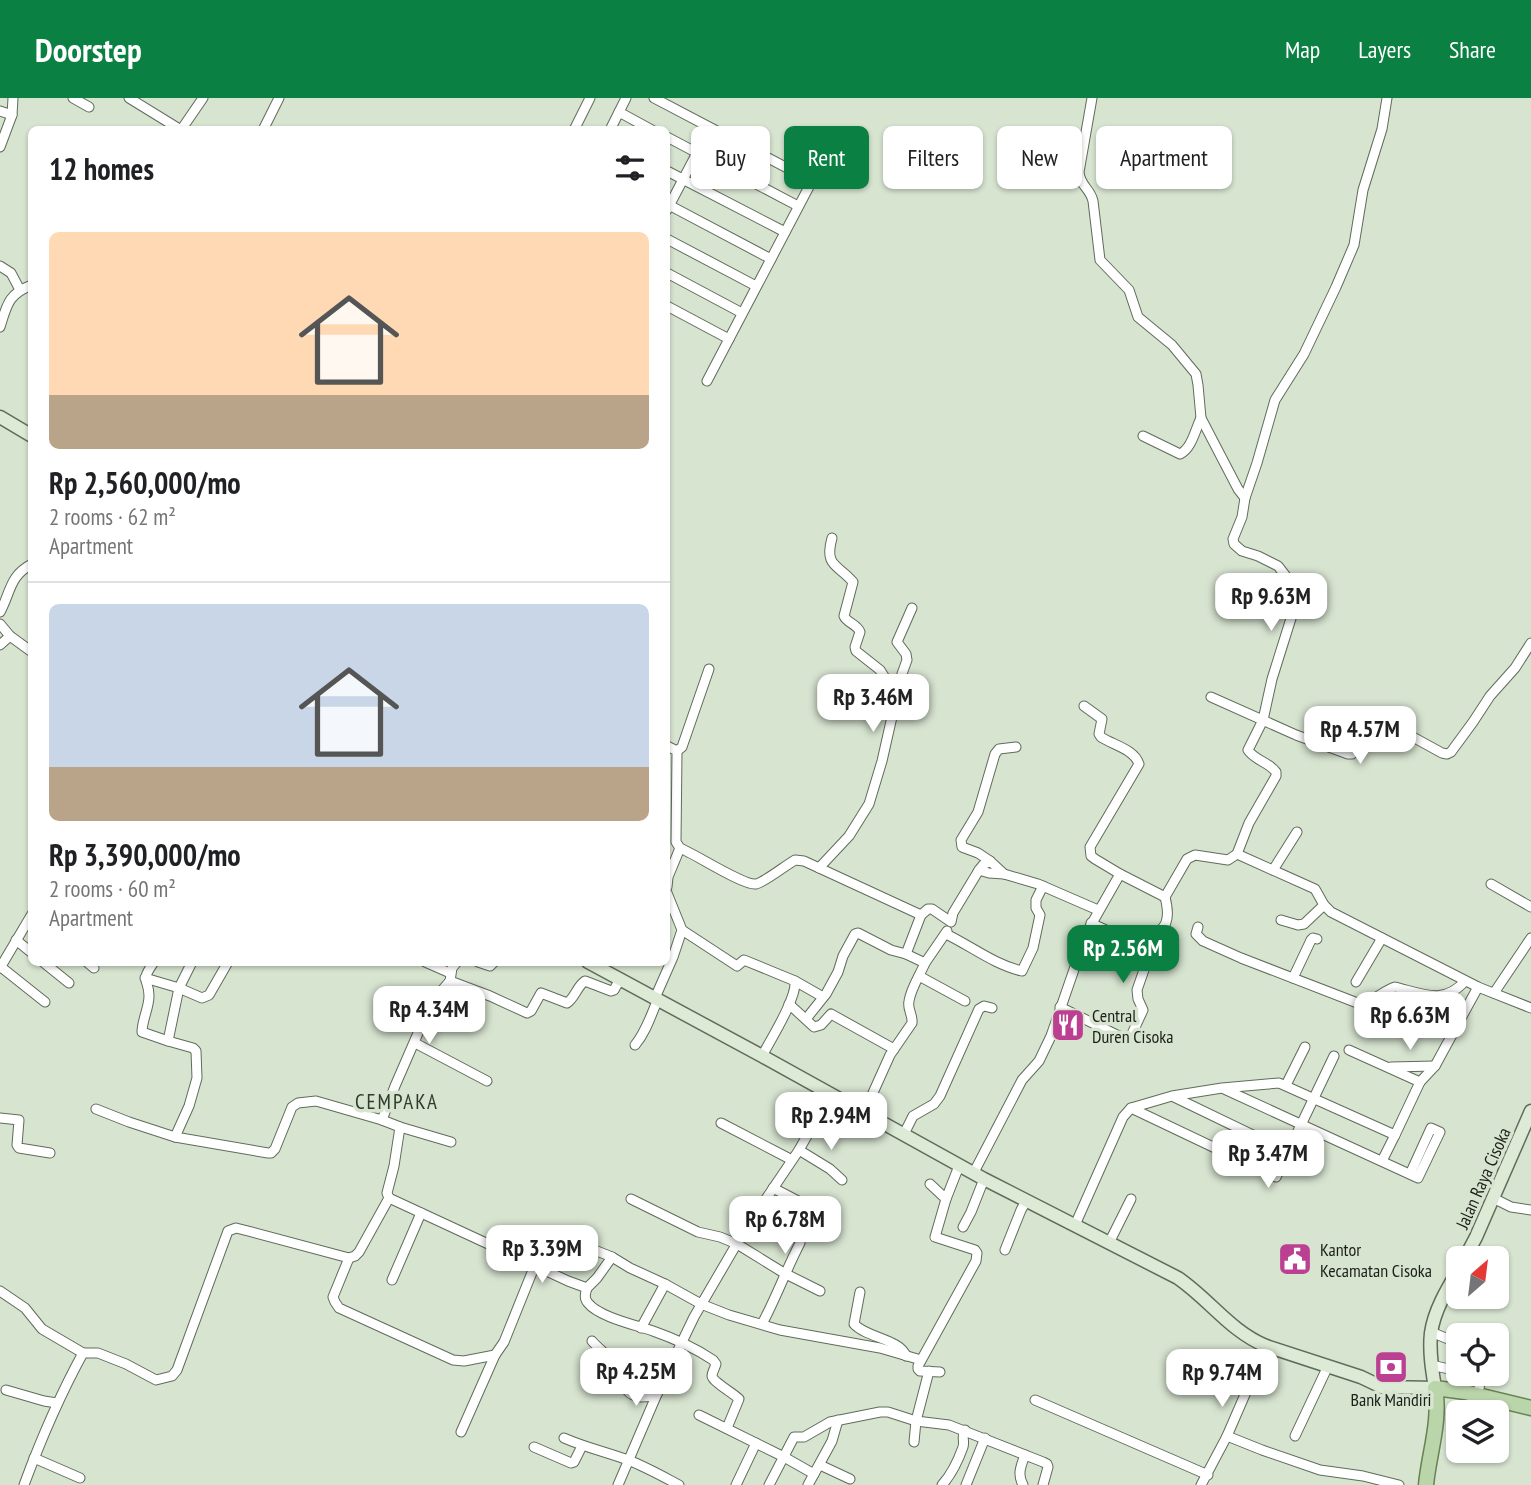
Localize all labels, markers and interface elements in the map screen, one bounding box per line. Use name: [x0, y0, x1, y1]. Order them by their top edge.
text: Doorstep: [35, 28, 142, 71]
text: Map: [1285, 34, 1320, 65]
text: Layers: [1358, 34, 1411, 65]
text: Share: [1449, 34, 1496, 65]
chip: Buy: [691, 126, 770, 189]
chip: Rent: [784, 126, 869, 189]
chip: Filters: [883, 126, 983, 189]
chip: New: [997, 126, 1082, 189]
chip: Apartment: [1096, 126, 1232, 189]
text: 12 homes: [49, 149, 154, 188]
icon: filters: [611, 149, 649, 187]
icon: home: [286, 277, 412, 403]
text: Rp 2,560,000/mo: [49, 463, 241, 502]
text: 2 rooms · 62 m²: [49, 502, 176, 531]
text: Apartment: [49, 531, 133, 560]
pin: Rp 9.63M: [1199, 574, 1343, 633]
text: Rp 9.63M: [1231, 581, 1311, 610]
icon: home: [286, 649, 412, 775]
pin: Rp 3.46M: [801, 674, 945, 734]
text: Rp 3.46M: [833, 682, 913, 711]
pin: Rp 4.57M: [1288, 706, 1432, 766]
text: Rp 4.57M: [1320, 714, 1400, 743]
text: Rp 3,390,000/mo: [49, 835, 241, 874]
text: 2 rooms · 60 m²: [49, 874, 176, 903]
text: Apartment: [49, 903, 133, 932]
pin: Rp 2.56M: [1051, 926, 1195, 985]
text: Rp 2.56M: [1083, 933, 1163, 962]
pin: Rp 4.34M: [357, 986, 501, 1046]
pin: Rp 6.63M: [1338, 992, 1482, 1052]
text: Rp 4.34M: [389, 994, 469, 1023]
text: Rp 6.63M: [1370, 1000, 1450, 1029]
place label: Central Duren Cisoka: [1092, 1004, 1174, 1048]
restaurant icon: Central Duren Cisoka: [1049, 1006, 1087, 1044]
district label: CEMPAKA: [355, 1088, 439, 1115]
pin: Rp 2.94M: [759, 1093, 903, 1152]
text: Rp 2.94M: [791, 1100, 871, 1129]
street label: Jalan Raya Cisoka: [1450, 1124, 1516, 1233]
pin: Rp 3.47M: [1196, 1130, 1340, 1190]
text: Rp 3.47M: [1228, 1138, 1308, 1167]
pin: Rp 6.78M: [713, 1196, 857, 1256]
text: Rp 6.78M: [745, 1204, 825, 1233]
pin: Rp 3.39M: [470, 1226, 614, 1285]
text: Rp 3.39M: [502, 1233, 582, 1262]
place label: Kantor Kecamatan Cisoka: [1320, 1238, 1432, 1282]
public building icon: Kantor Kecamatan Cisoka: [1276, 1240, 1314, 1278]
north arrow: [1446, 1246, 1508, 1309]
map controls: [1446, 1246, 1509, 1463]
button: locate: [1446, 1323, 1509, 1386]
pin: Rp 4.25M: [564, 1348, 708, 1408]
bank icon: Bank Mandiri: [1372, 1348, 1410, 1386]
pin: Rp 9.74M: [1150, 1350, 1294, 1409]
text: Rp 4.25M: [596, 1356, 676, 1385]
text: Rp 9.74M: [1182, 1357, 1262, 1386]
place label: Bank Mandiri: [1350, 1388, 1432, 1411]
button: layers: [1446, 1400, 1509, 1463]

